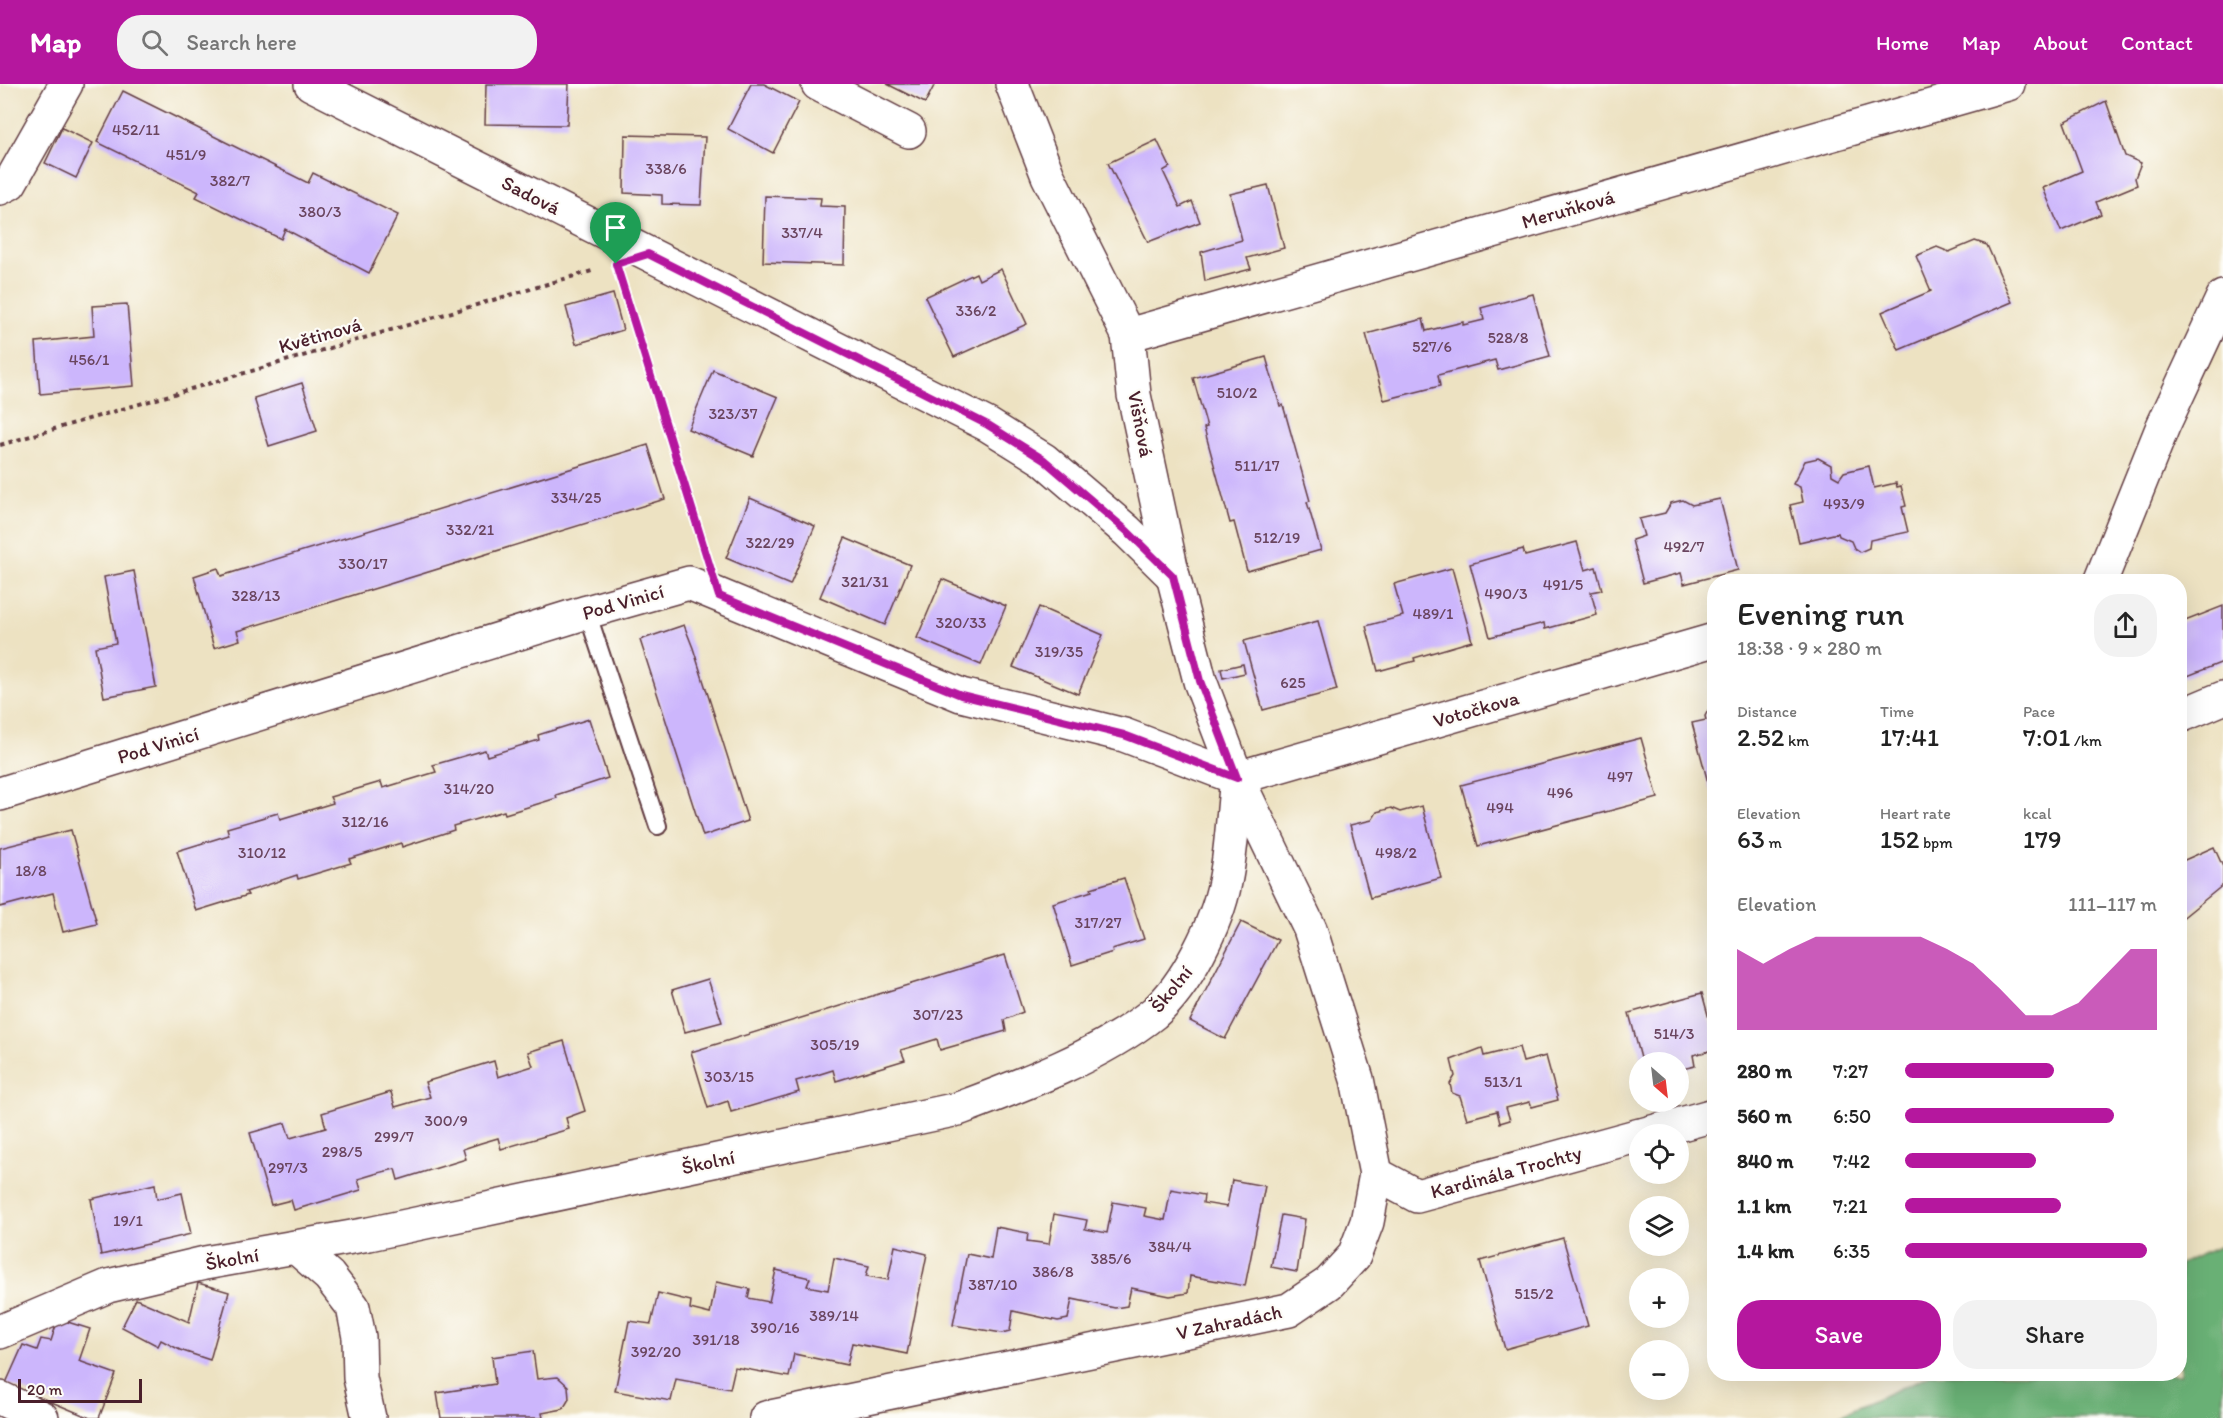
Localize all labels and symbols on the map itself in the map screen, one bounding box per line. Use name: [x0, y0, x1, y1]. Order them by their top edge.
house number: 452/11: [112, 120, 161, 139]
house number: 451/9: [166, 145, 206, 164]
house number: 338/6: [645, 159, 687, 178]
street label: Sadová: [498, 170, 565, 220]
house number: 382/7: [210, 171, 250, 190]
street label: Meruňková: [1519, 184, 1618, 234]
house number: 380/3: [299, 202, 342, 221]
pin: [590, 202, 641, 264]
house number: 337/4: [781, 223, 823, 242]
house number: 336/2: [955, 301, 997, 320]
street label: Květinová: [276, 312, 365, 358]
house number: 528/8: [1487, 328, 1529, 347]
house number: 527/6: [1412, 337, 1452, 356]
house number: 456/1: [69, 350, 110, 369]
house number: 510/2: [1217, 383, 1258, 402]
street label: Višňová: [1123, 389, 1159, 460]
house number: 323/37: [708, 404, 758, 423]
house number: 511/17: [1234, 456, 1280, 475]
house number: 334/25: [551, 488, 601, 507]
house number: 493/9: [1823, 494, 1865, 513]
house number: 332/21: [446, 520, 495, 539]
house number: 512/19: [1254, 528, 1300, 547]
house number: 322/29: [745, 533, 795, 552]
house number: 492/7: [1663, 537, 1705, 556]
house number: 330/17: [338, 554, 388, 573]
house number: 321/31: [841, 572, 889, 591]
house number: 491/5: [1543, 575, 1583, 594]
street label: Pod Vinicí: [579, 579, 667, 625]
house number: 490/3: [1484, 584, 1528, 603]
house number: 328/13: [232, 586, 281, 605]
house number: 489/1: [1413, 604, 1454, 623]
house number: 320/33: [935, 613, 987, 632]
house number: 319/35: [1035, 642, 1083, 661]
house number: 625: [1280, 673, 1306, 692]
street label: Votočkova: [1430, 685, 1522, 733]
street label: Pod Vinicí: [114, 721, 202, 769]
house number: 497: [1607, 767, 1633, 786]
house number: 314/20: [444, 779, 494, 798]
house number: 496: [1547, 783, 1573, 802]
house number: 494: [1486, 798, 1514, 817]
house number: 312/16: [341, 812, 389, 831]
house number: 310/12: [238, 843, 287, 862]
house number: 498/2: [1375, 843, 1418, 862]
house number: 18/8: [15, 861, 47, 880]
house number: 317/27: [1074, 913, 1122, 932]
street label: Školní: [1145, 961, 1197, 1017]
house number: 307/23: [913, 1005, 963, 1024]
house number: 514/3: [1654, 1024, 1695, 1043]
house number: 305/19: [810, 1035, 860, 1054]
north arrow: [1629, 1052, 1689, 1112]
house number: 303/15: [704, 1067, 754, 1086]
house number: 513/1: [1484, 1072, 1523, 1091]
house number: 300/9: [424, 1111, 468, 1130]
house number: 299/7: [374, 1127, 414, 1146]
street label: Kardinála Trochty: [1428, 1140, 1585, 1204]
house number: 298/5: [322, 1142, 362, 1161]
street label: Školní: [679, 1145, 737, 1179]
house number: 297/3: [268, 1158, 308, 1177]
house number: 19/1: [113, 1211, 144, 1230]
house number: 384/4: [1148, 1237, 1192, 1256]
street label: Školní: [203, 1243, 261, 1275]
house number: 385/6: [1090, 1249, 1132, 1268]
house number: 386/8: [1032, 1262, 1074, 1281]
house number: 387/10: [968, 1275, 1018, 1294]
house number: 515/2: [1514, 1284, 1554, 1303]
street label: V Zahradách: [1174, 1299, 1284, 1345]
house number: 389/14: [809, 1306, 859, 1325]
house number: 390/16: [750, 1318, 800, 1337]
house number: 391/18: [692, 1330, 740, 1349]
house number: 392/20: [631, 1342, 681, 1361]
scale bar: [18, 1376, 142, 1404]

